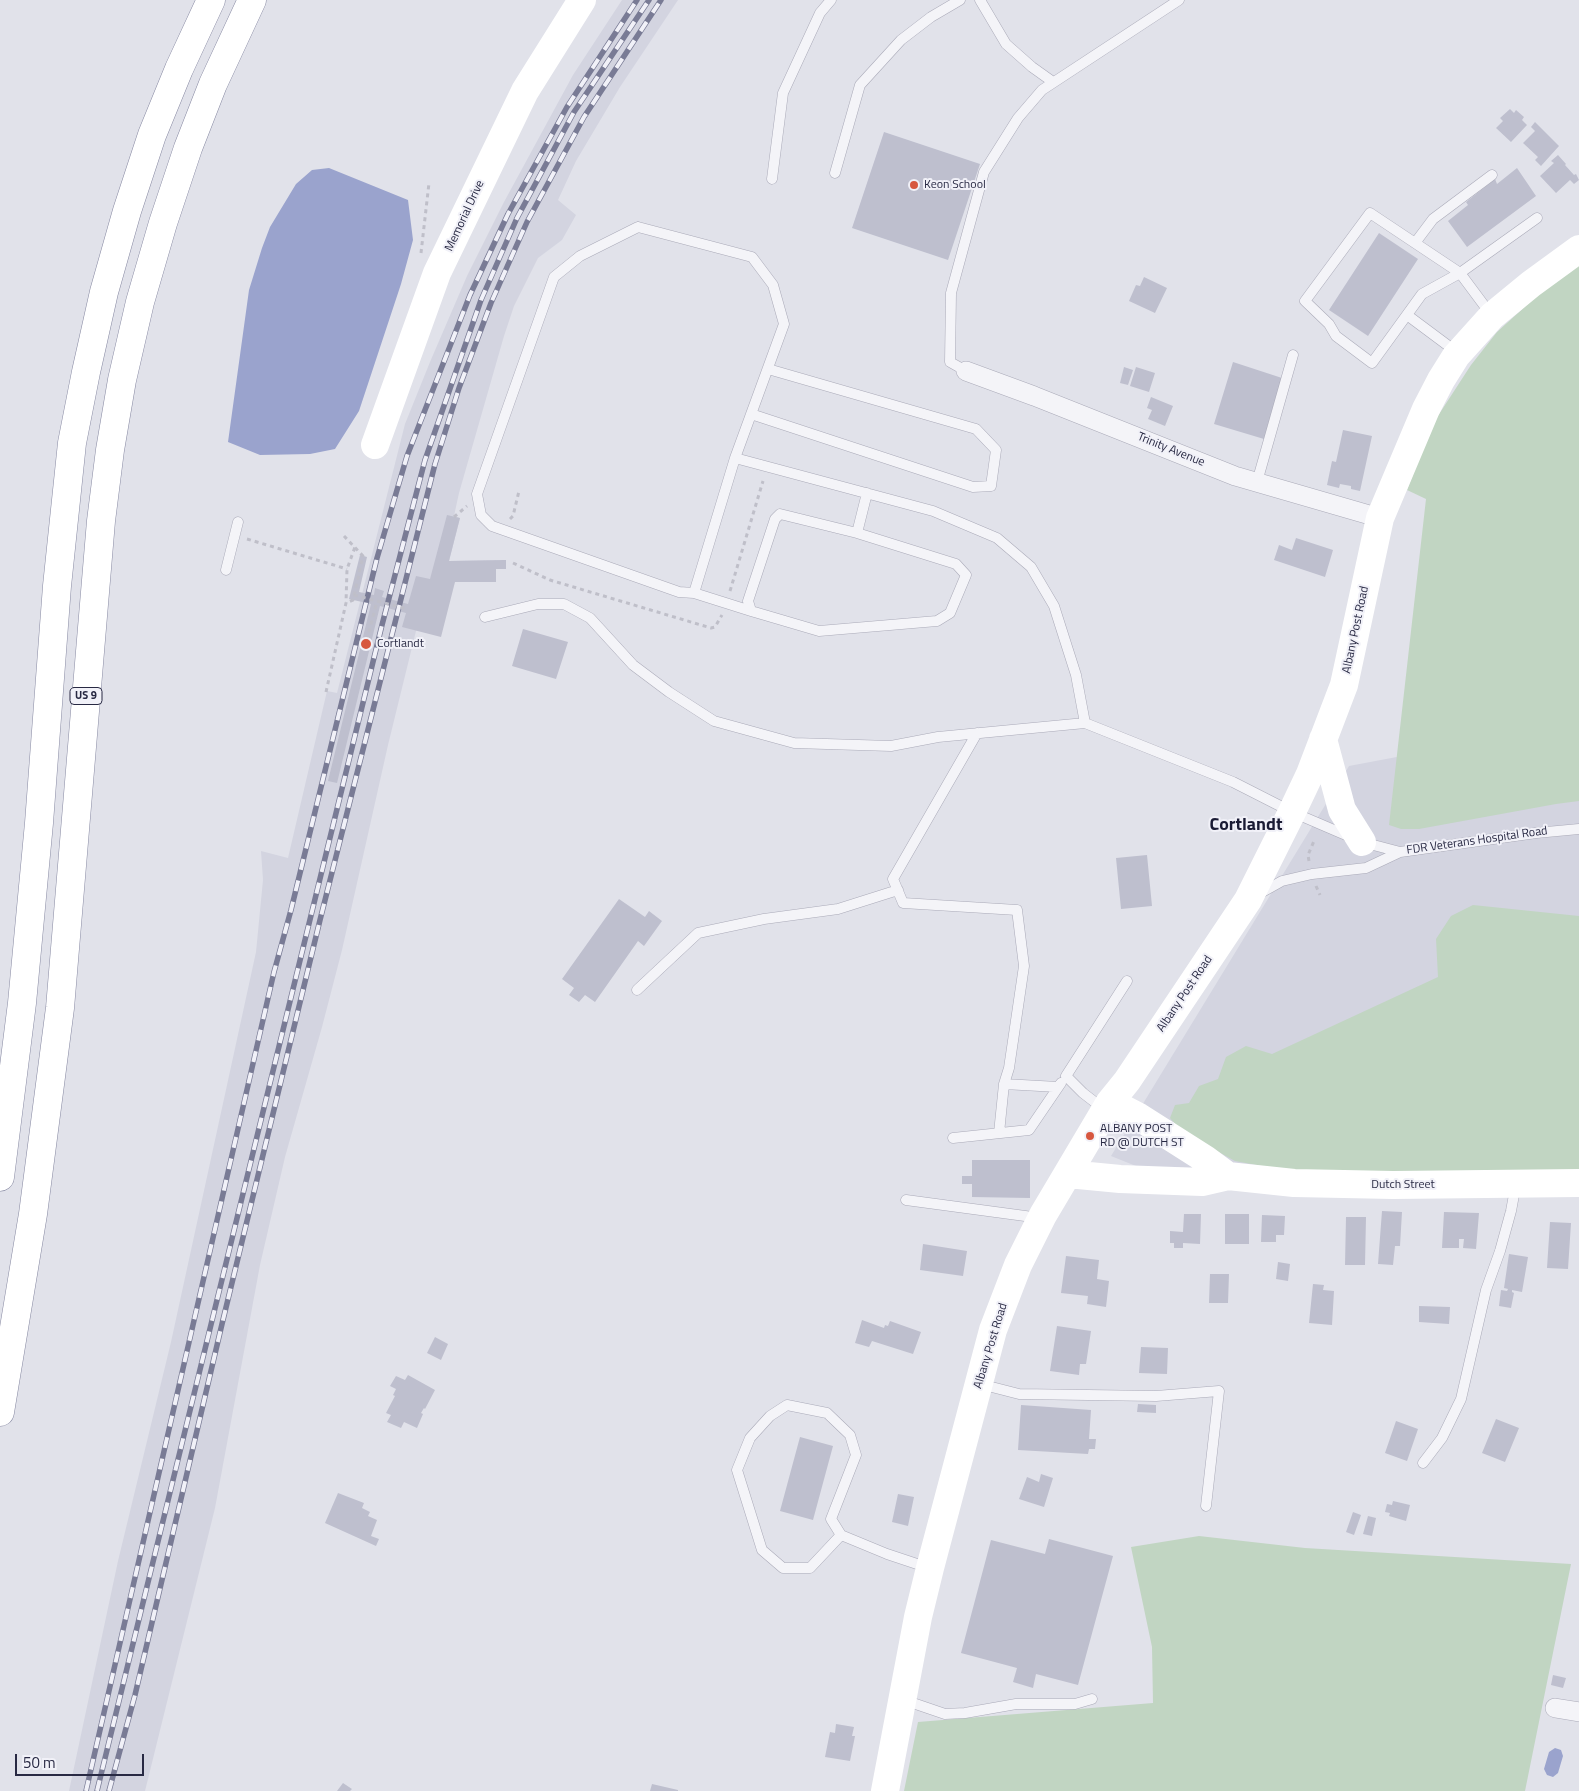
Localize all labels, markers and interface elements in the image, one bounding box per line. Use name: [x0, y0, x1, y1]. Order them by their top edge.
street label: Memorial Drive: [442, 178, 488, 254]
place label: Keon School: [924, 178, 986, 192]
marker: Keon School: [908, 179, 920, 191]
street label: Trinity Avenue: [1135, 430, 1207, 470]
street label: Albany Post Road: [1340, 585, 1372, 675]
marker: Cortlandt: [359, 637, 373, 651]
place label: Cortlandt: [377, 637, 424, 651]
road number: US 9: [70, 688, 102, 704]
district label: Cortlandt: [1210, 815, 1282, 837]
street label: FDR Veterans Hospital Road: [1406, 824, 1548, 858]
street label: Albany Post Road: [1154, 953, 1216, 1035]
place label: ALBANY POST RD @ DUTCH ST: [1100, 1122, 1184, 1150]
marker: ALBANY POST RD @ DUTCH ST: [1084, 1130, 1096, 1142]
street label: Dutch Street: [1371, 1178, 1435, 1192]
street label: Albany Post Road: [971, 1301, 1011, 1391]
scale bar: [18, 1744, 146, 1776]
text: 50 m: [23, 1751, 56, 1774]

